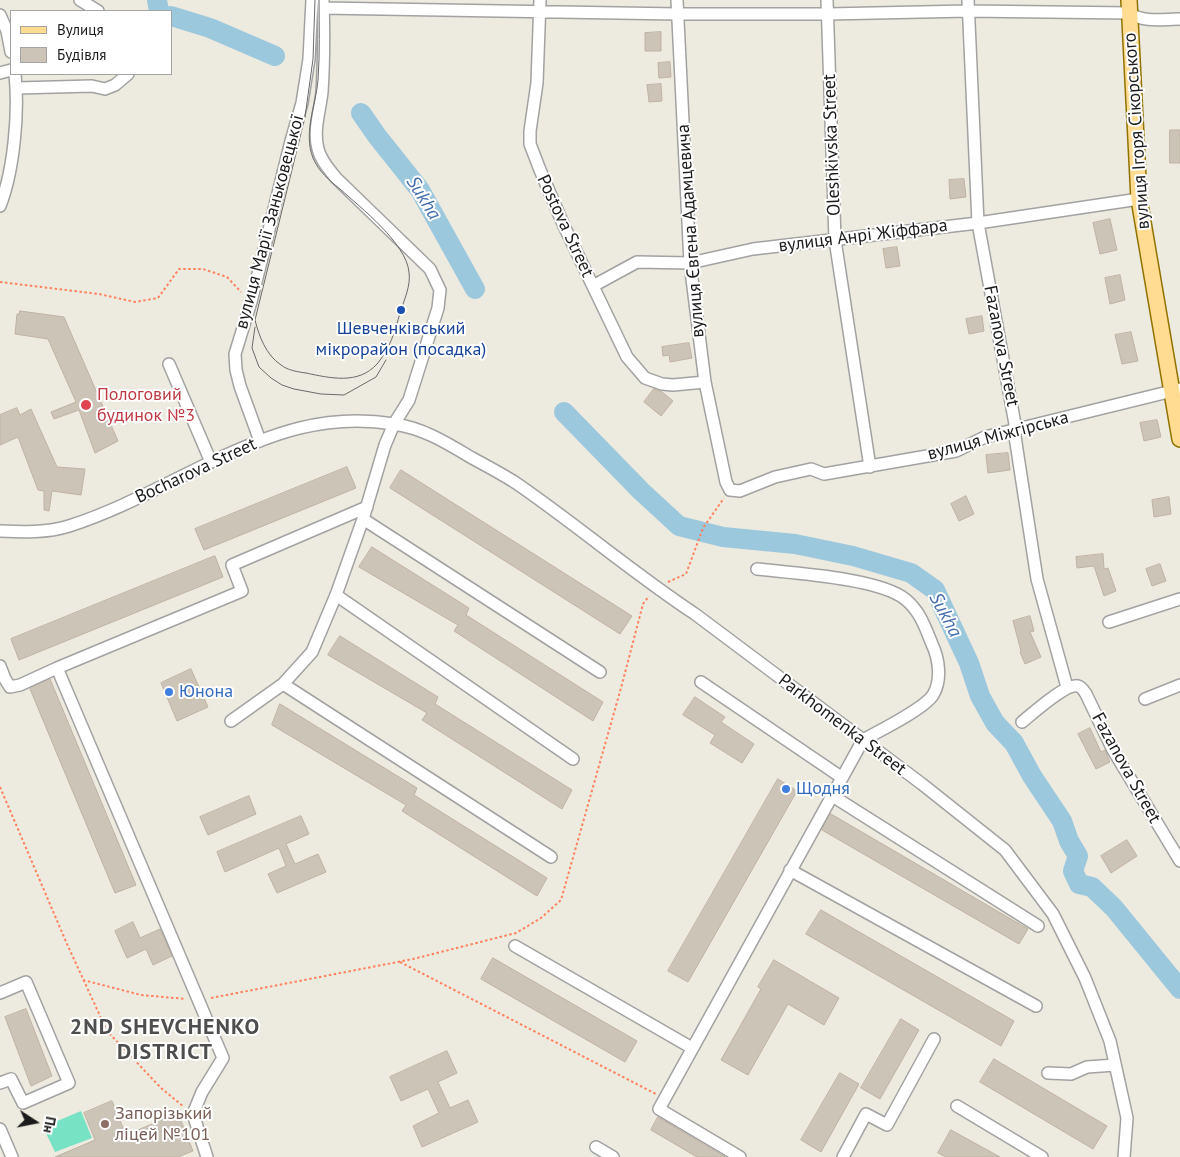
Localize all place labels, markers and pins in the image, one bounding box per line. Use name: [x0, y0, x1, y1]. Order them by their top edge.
marker: Шевченківський мікрорайон (посадка): [395, 304, 407, 316]
place label: Шевченківський мікрорайон (посадка): [316, 318, 486, 360]
place label: Пологовий будинок №3: [97, 384, 195, 426]
marker: Пологовий будинок №3: [79, 398, 93, 412]
place label: Юнона: [179, 681, 233, 703]
marker: Юнона: [163, 686, 175, 698]
place label: Щодня: [796, 778, 850, 800]
marker: Щодня: [780, 783, 792, 795]
place label: Запорізький ліцей №101: [115, 1103, 212, 1146]
marker: Запорізький ліцей №101: [99, 1118, 111, 1130]

